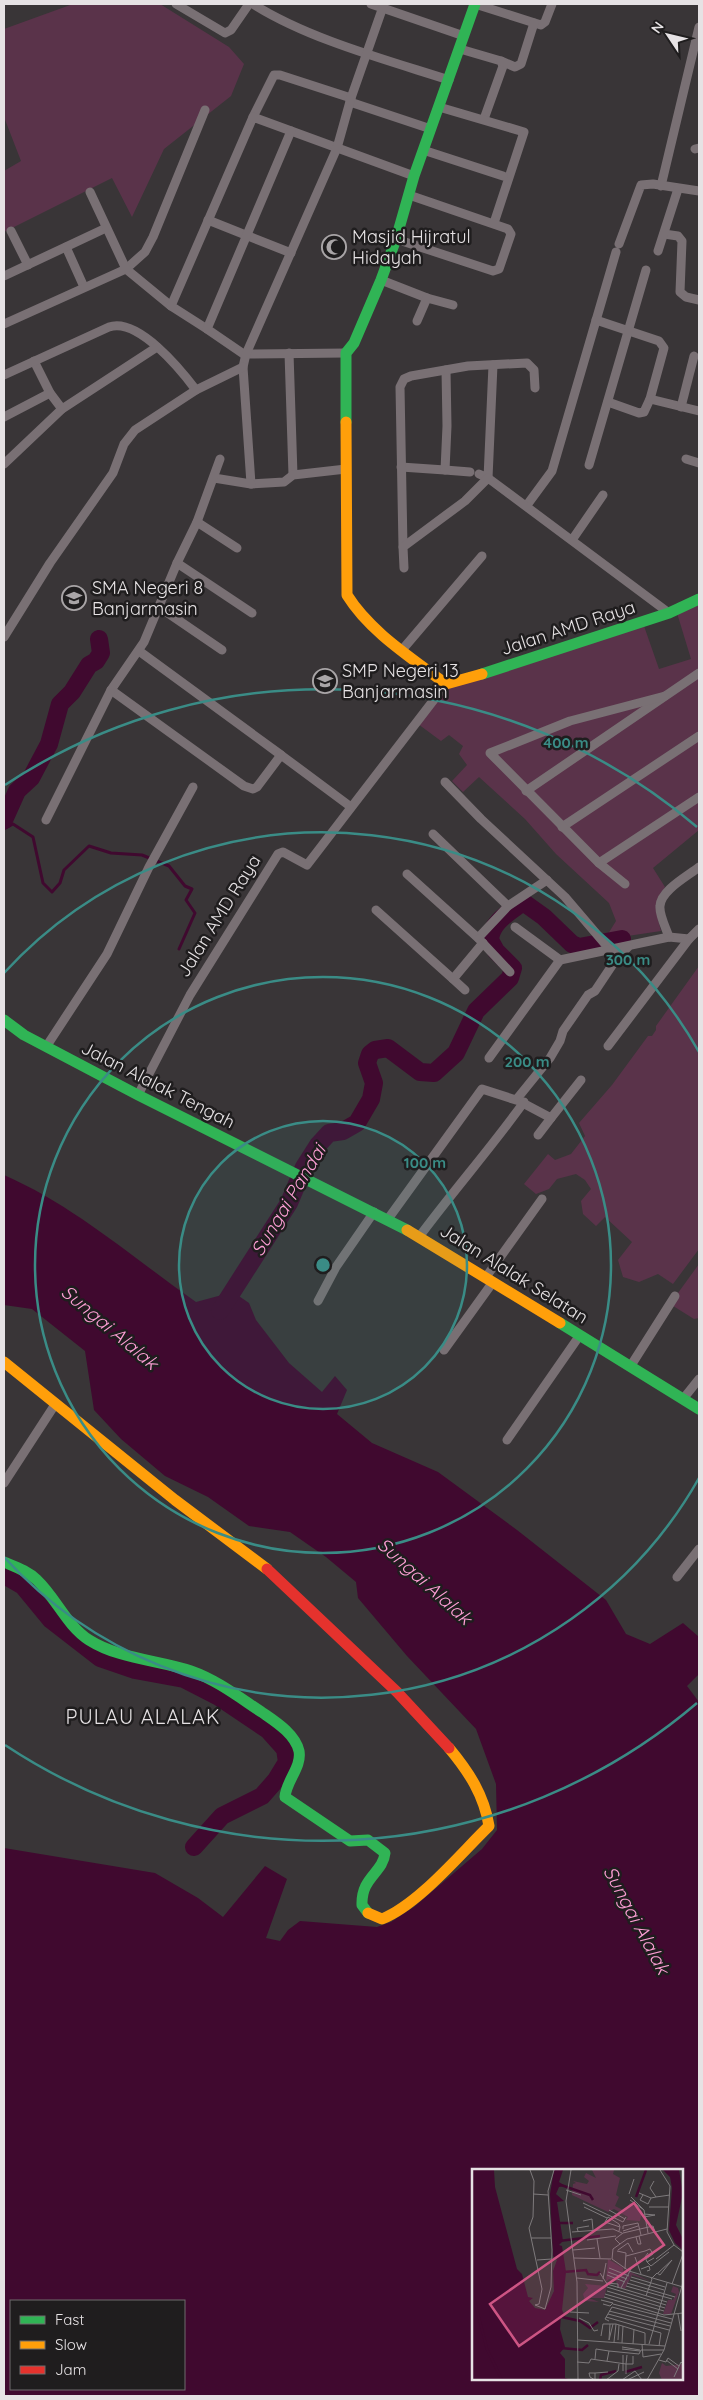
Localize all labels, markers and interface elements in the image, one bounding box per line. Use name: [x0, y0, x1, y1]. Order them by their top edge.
north arrow: [643, 10, 693, 60]
text: N: [647, 18, 668, 37]
place label: Masjid Hijratul Hidayah: [352, 225, 471, 269]
mosque icon: Masjid Hijratul Hidayah: [321, 234, 347, 260]
place label: SMA Negeri 8 Banjarmasin: [92, 576, 203, 620]
school or university icon: SMA Negeri 8 Banjarmasin: [61, 585, 87, 611]
street label: Jalan AMD Raya: [498, 595, 638, 660]
place label: SMP Negeri 13 Banjarmasin: [342, 659, 459, 703]
school or university icon: SMP Negeri 13 Banjarmasin: [312, 668, 338, 694]
text: 400 m: [543, 733, 589, 752]
street label: Jalan AMD Raya: [172, 850, 265, 981]
text: 300 m: [606, 950, 650, 969]
street label: Jalan Alalak Tengah: [78, 1036, 239, 1133]
text: 200 m: [505, 1052, 550, 1071]
water label: Sungai Pandai: [245, 1138, 332, 1260]
text: 100 m: [404, 1153, 446, 1172]
street label: Jalan Alalak Selatan: [436, 1219, 593, 1329]
centre of rings: [314, 1256, 332, 1274]
water label: Sungai Alalak: [57, 1279, 165, 1376]
water label: Sungai Alalak: [373, 1532, 479, 1631]
district label: PULAU ALALAK: [66, 1704, 220, 1729]
water label: Sungai Alalak: [598, 1862, 676, 1980]
inset map: [472, 2169, 683, 2380]
legend: [10, 2300, 185, 2390]
text: Fast: [55, 2310, 84, 2329]
text: Slow: [55, 2335, 87, 2354]
text: Jam: [55, 2360, 86, 2379]

